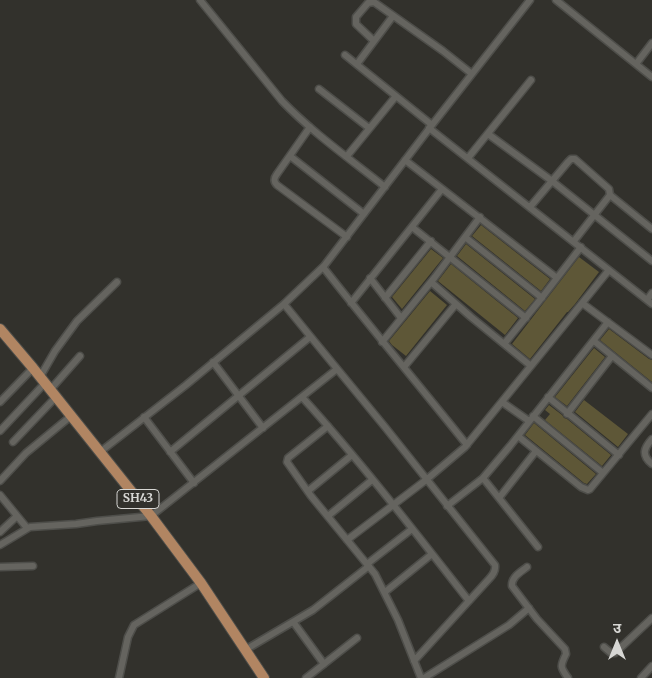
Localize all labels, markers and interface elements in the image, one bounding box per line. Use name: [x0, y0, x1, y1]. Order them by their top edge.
road number: SH43: [117, 489, 159, 508]
north arrow: [592, 618, 642, 668]
text: उ: [613, 619, 621, 637]

